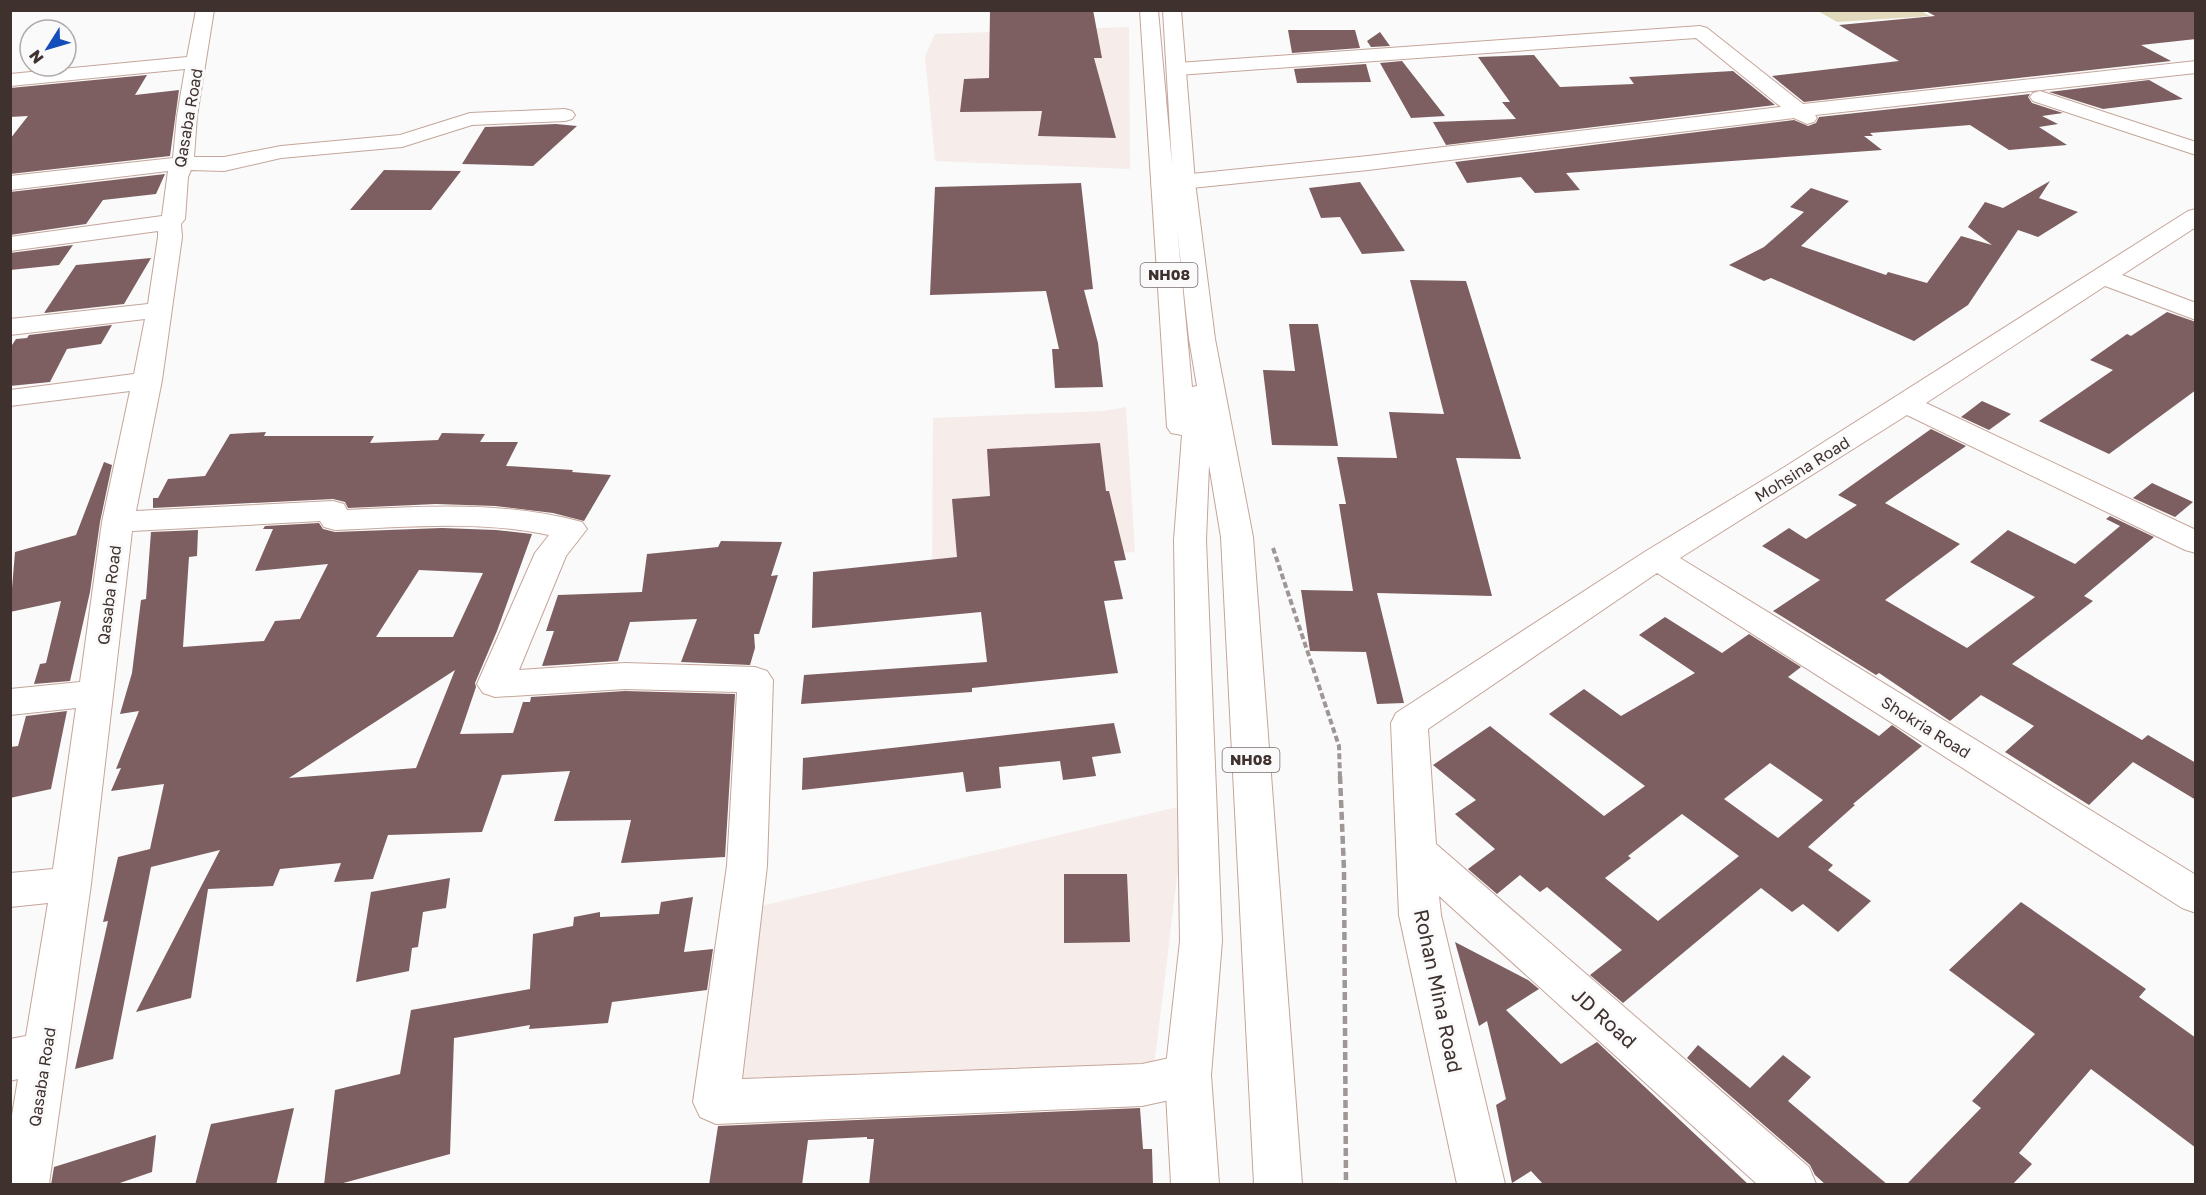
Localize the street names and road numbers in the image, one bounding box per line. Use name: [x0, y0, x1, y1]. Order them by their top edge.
street label: Qasaba Road: [169, 67, 207, 169]
road number: NH08: [1140, 263, 1198, 287]
street label: Mohsina Road: [1751, 432, 1853, 506]
street label: Qasaba Road: [93, 544, 125, 646]
street label: Shokria Road: [1878, 692, 1974, 762]
road number: NH08: [1222, 748, 1280, 772]
street label: Rohan Mina Road: [1410, 907, 1468, 1075]
street label: JD Road: [1567, 982, 1642, 1053]
street label: Qasaba Road: [24, 1026, 60, 1128]

